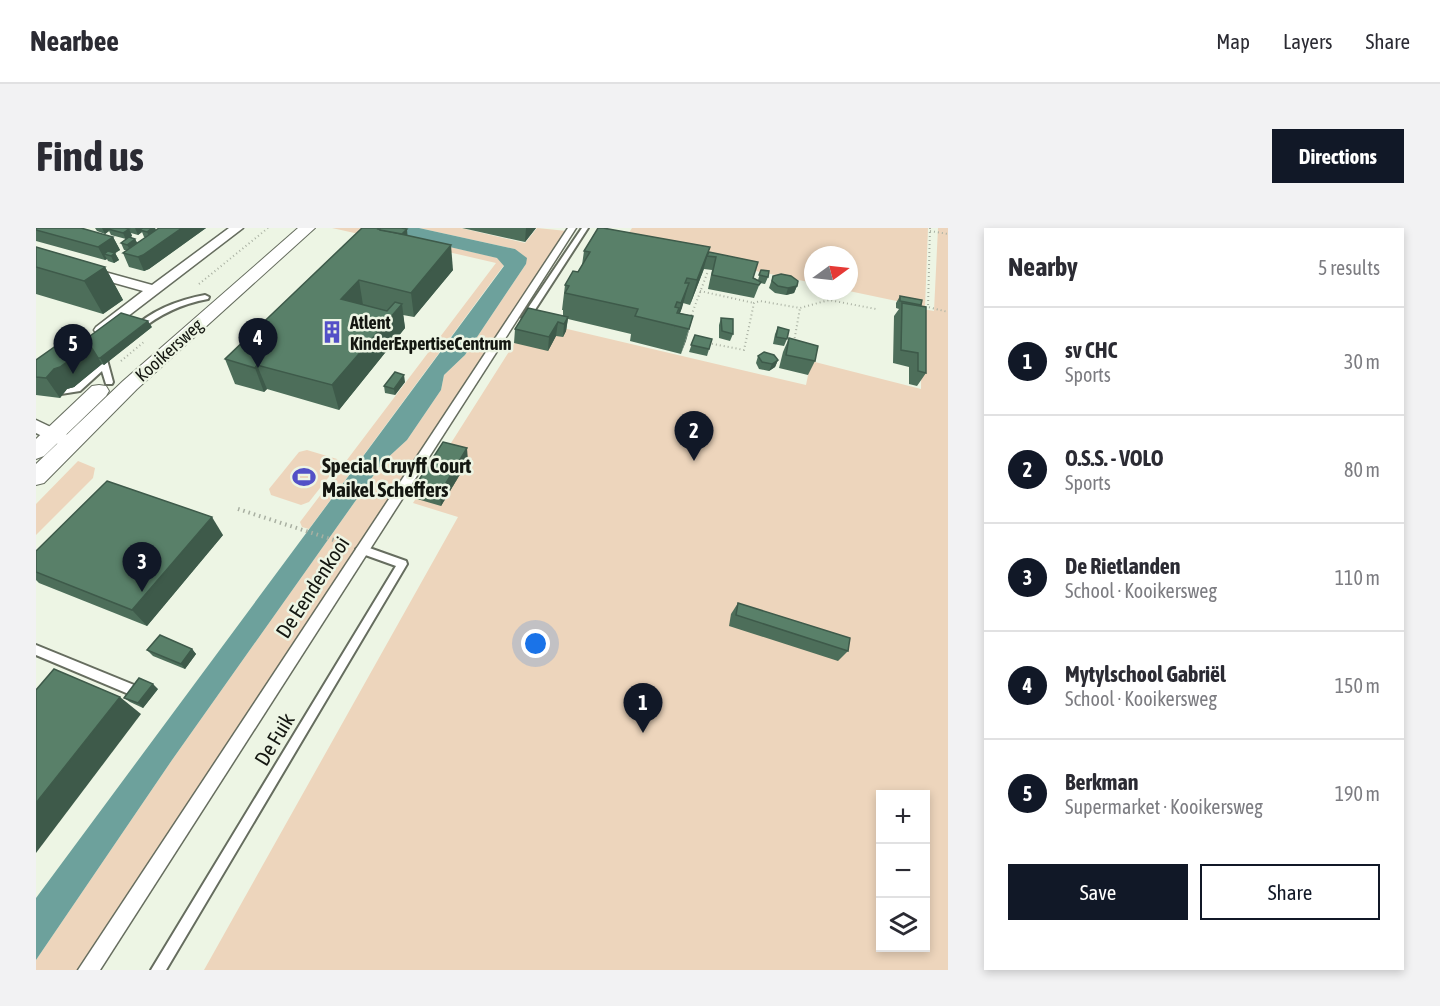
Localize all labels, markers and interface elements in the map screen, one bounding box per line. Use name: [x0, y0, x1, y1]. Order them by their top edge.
text: Nearbee: [30, 25, 119, 57]
text: Map: [1216, 29, 1250, 53]
text: Layers: [1283, 29, 1333, 53]
text: Share: [1366, 29, 1410, 53]
button: Directions: [1272, 129, 1404, 183]
text: Find us: [36, 132, 144, 180]
north arrow: [804, 246, 858, 300]
text: Nearby: [1008, 252, 1078, 282]
text: 5 results: [1318, 256, 1380, 279]
place label: Atlent KinderExpertiseCentrum: [349, 312, 512, 354]
street label: Kooikersweg: [131, 314, 207, 386]
pin: 4: [238, 318, 278, 368]
building icon: Atlent KinderExpertiseCentrum: [319, 319, 345, 345]
pin: 5: [54, 324, 93, 374]
text: sv CHC: [1065, 337, 1117, 363]
text: 1: [1023, 350, 1032, 373]
text: 30 m: [1344, 350, 1380, 373]
text: Sports: [1065, 363, 1111, 386]
pin: 2: [674, 412, 714, 461]
text: O.S.S. - VOLO: [1065, 445, 1164, 471]
place label: Special Cruyff Court Maikel Scheffers: [322, 453, 471, 501]
text: 2: [1023, 458, 1032, 481]
text: 80 m: [1344, 458, 1380, 481]
sports icon: Special Cruyff Court Maikel Scheffers: [291, 464, 317, 490]
text: Sports: [1065, 471, 1111, 494]
street label: De Eendenkooi: [270, 532, 354, 642]
pin: 3: [122, 542, 162, 592]
text: De Rietlanden: [1065, 553, 1181, 579]
text: 3: [1023, 566, 1032, 589]
text: 110 m: [1335, 566, 1380, 589]
text: School · Kooikersweg: [1065, 579, 1217, 602]
your location: [521, 629, 550, 658]
text: Mytylschool Gabriël: [1065, 661, 1226, 687]
text: 4: [1023, 674, 1032, 697]
text: 150 m: [1335, 674, 1380, 697]
pin: 1: [624, 684, 662, 733]
text: School · Kooikersweg: [1065, 687, 1217, 710]
street label: De Fuik: [249, 709, 299, 769]
text: Berkman: [1065, 769, 1138, 795]
text: 5: [1023, 782, 1032, 805]
text: 190 m: [1335, 782, 1380, 805]
map controls: [876, 790, 930, 952]
button: +: [876, 790, 930, 844]
text: Supermarket · Kooikersweg: [1065, 795, 1263, 818]
button: −: [876, 844, 930, 898]
button: Save: [1008, 864, 1188, 920]
button: Share: [1200, 864, 1380, 920]
button: layers: [876, 898, 930, 952]

